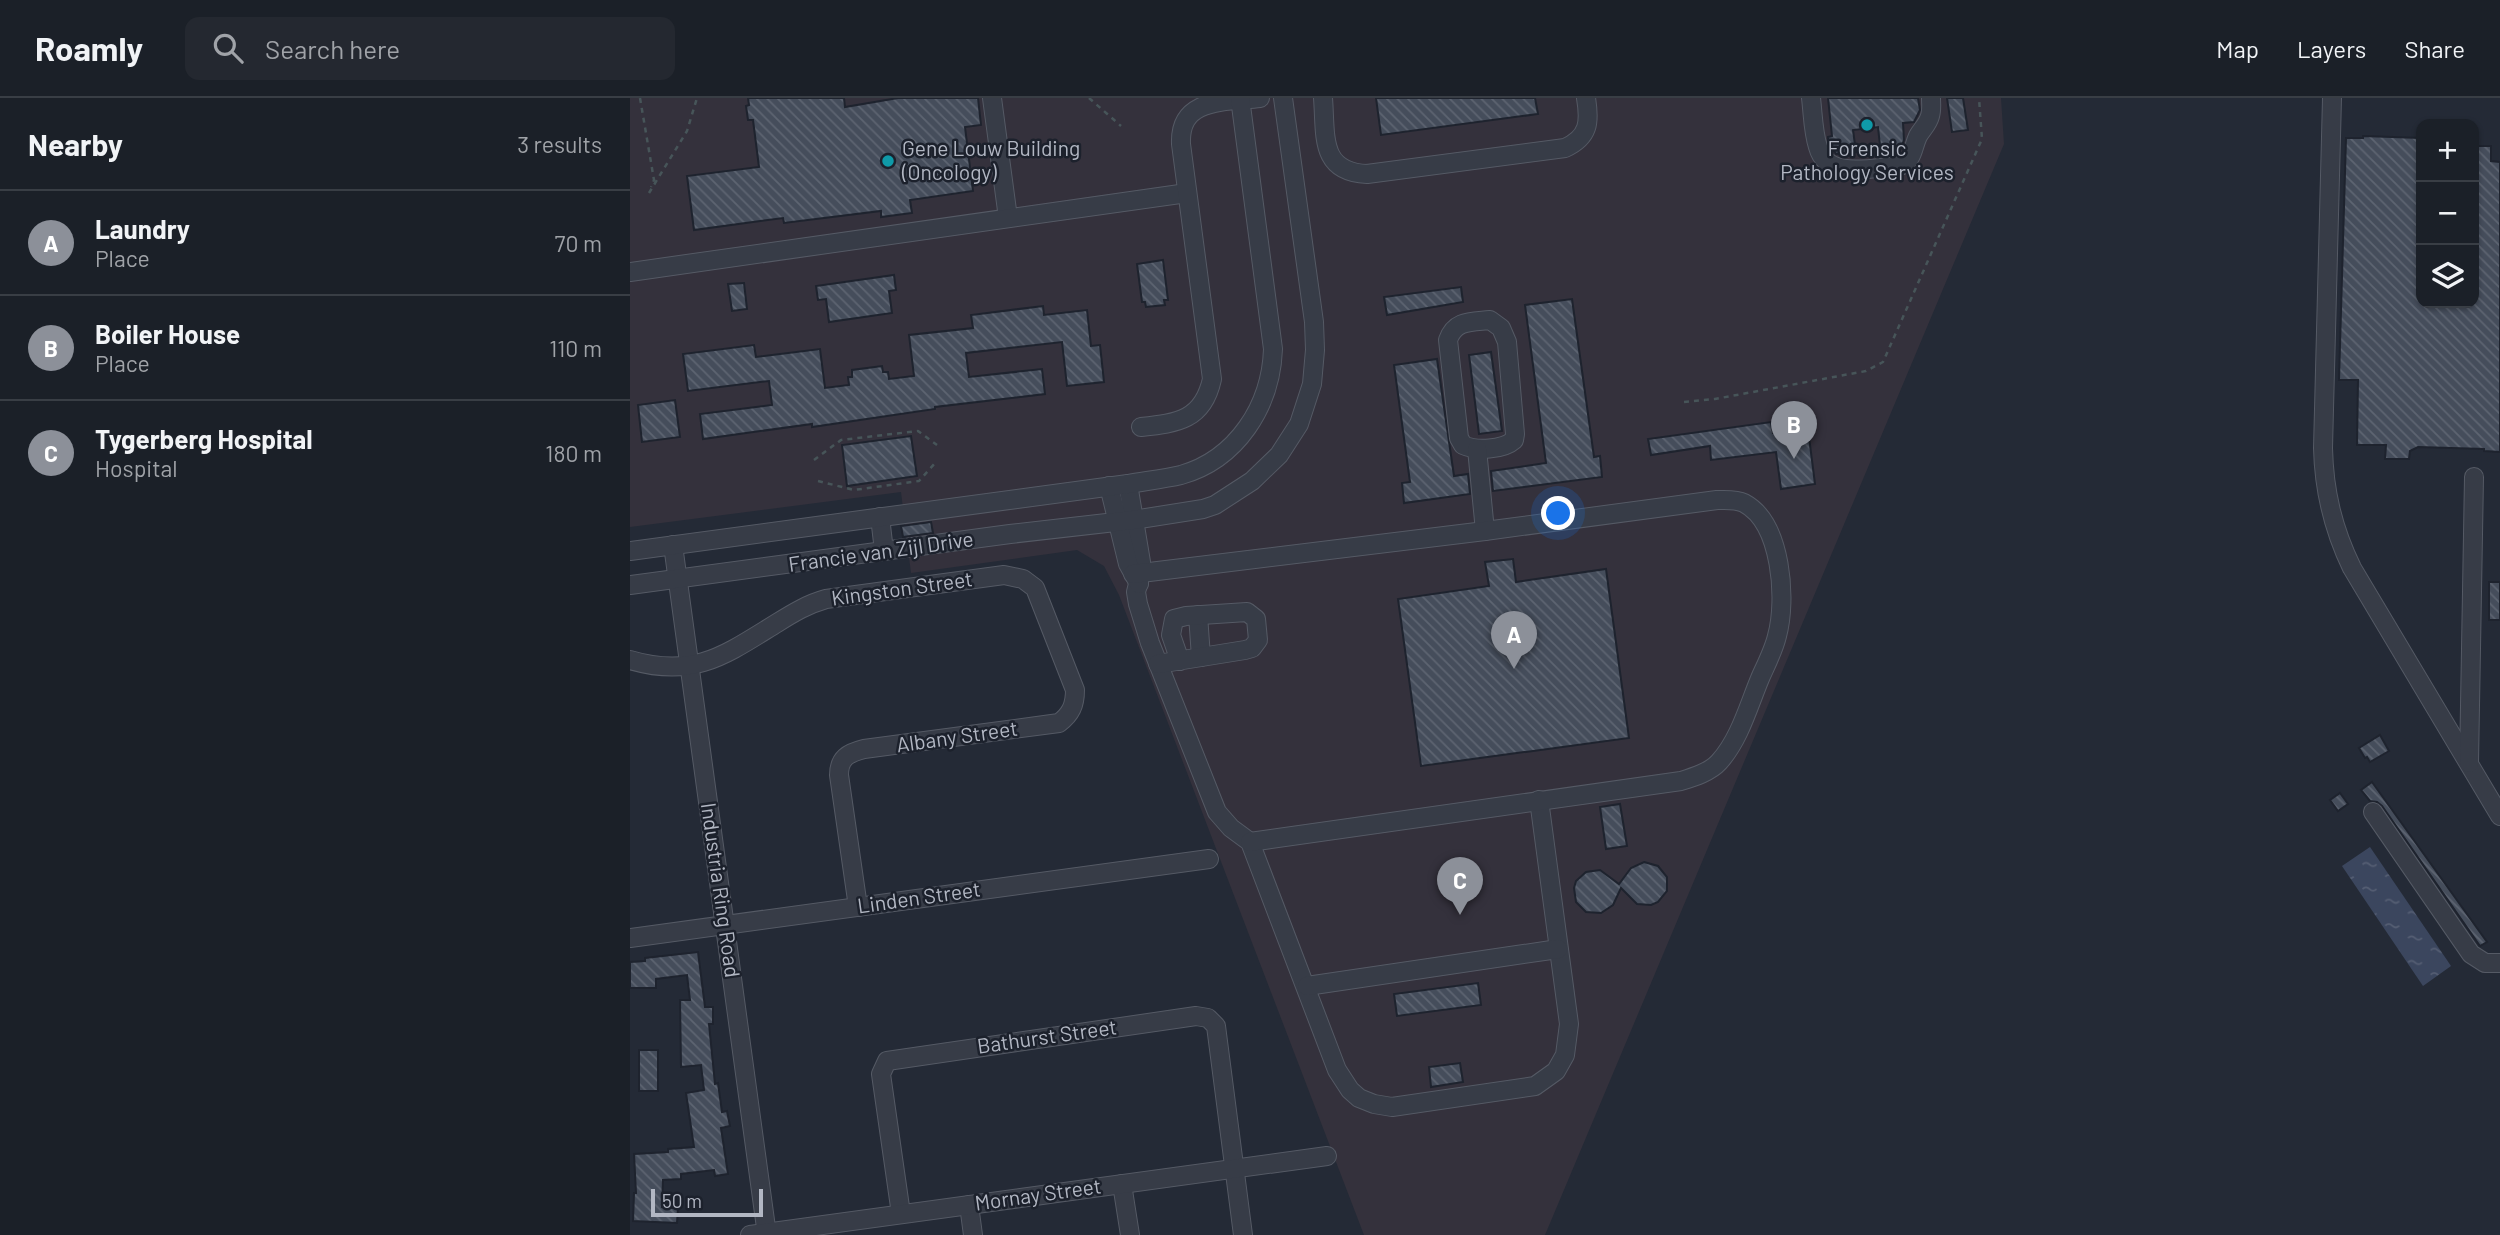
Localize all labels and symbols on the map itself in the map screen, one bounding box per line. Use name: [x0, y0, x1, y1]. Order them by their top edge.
marker: Forensic Pathology Services: [1859, 117, 1875, 133]
place label: Gene Louw Building (Oncology): [901, 135, 1080, 184]
place label: Forensic Pathology Services: [1780, 135, 1954, 184]
marker: Gene Louw Building (Oncology): [880, 153, 896, 169]
pin: B: [1771, 401, 1817, 459]
your location: [1541, 496, 1575, 530]
street label: Francie van Zijl Drive: [787, 525, 975, 576]
street label: Kingston Street: [830, 565, 974, 610]
pin: A: [1491, 611, 1537, 669]
street label: Albany Street: [895, 715, 1019, 756]
street label: Industria Ring Road: [697, 801, 746, 979]
pin: C: [1437, 857, 1483, 915]
street label: Linden Street: [856, 876, 982, 918]
street label: Bathurst Street: [975, 1013, 1118, 1058]
street label: Mornay Street: [973, 1172, 1103, 1215]
scale bar: [651, 1186, 763, 1218]

